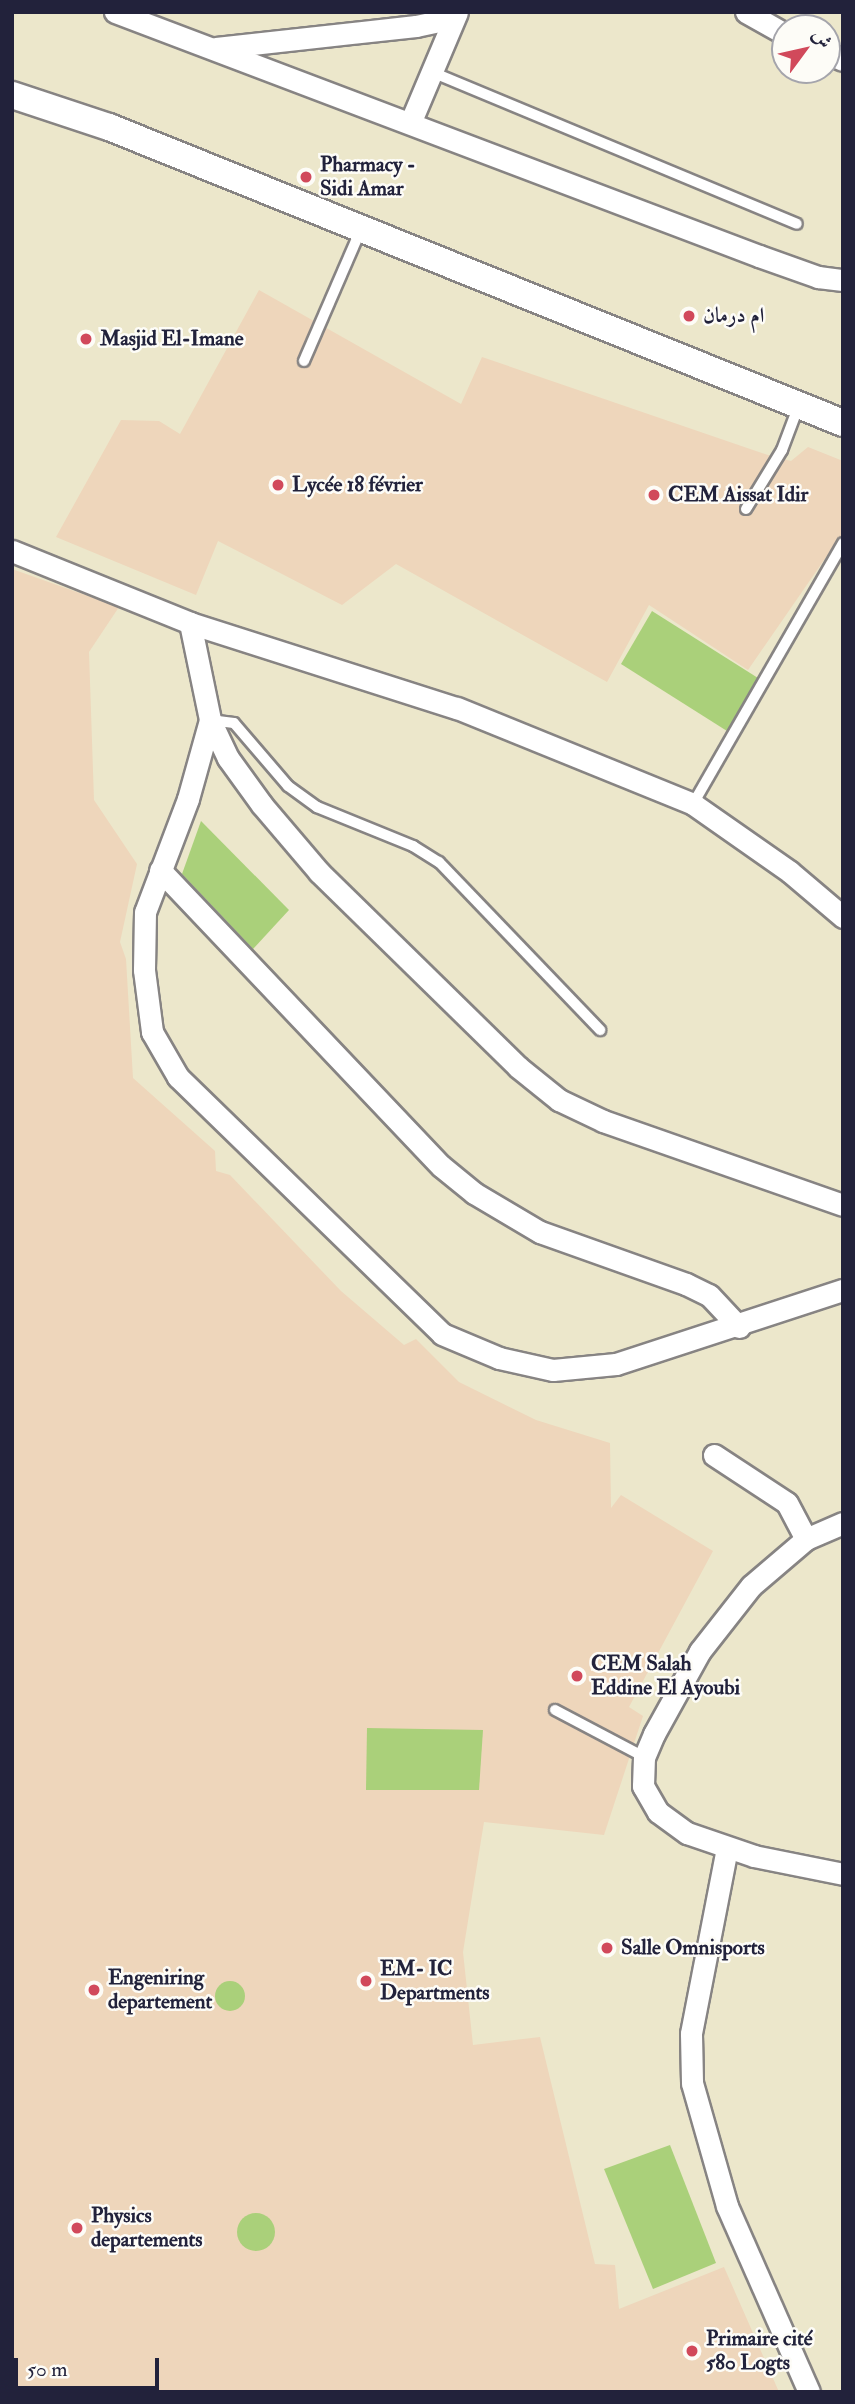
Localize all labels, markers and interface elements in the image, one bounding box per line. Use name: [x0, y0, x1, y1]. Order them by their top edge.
north arrow: [771, 14, 841, 84]
text: ش: [807, 24, 837, 53]
place label: Pharmacy - Sidi Amar: [320, 152, 416, 202]
marker: Pharmacy - Sidi Amar: [298, 169, 314, 185]
place label: ام درمان: [703, 303, 764, 329]
marker: ام درمان: [681, 308, 697, 324]
place label: Masjid El-Imane: [100, 326, 244, 352]
marker: Masjid El-Imane: [78, 331, 94, 347]
place label: Lycée 18 février: [292, 472, 423, 498]
marker: Lycée 18 février: [270, 477, 286, 493]
place label: CEM Aissat Idir: [668, 482, 808, 508]
marker: CEM Aissat Idir: [646, 487, 662, 503]
place label: CEM Salah Eddine El Ayoubi: [591, 1651, 740, 1701]
marker: CEM Salah Eddine El Ayoubi: [569, 1668, 585, 1684]
place label: Salle Omnisports: [621, 1935, 765, 1961]
marker: Salle Omnisports: [599, 1940, 615, 1956]
place label: EM- IC Departments: [380, 1956, 489, 2006]
place label: Engeniring departement: [108, 1965, 212, 2015]
marker: EM- IC Departments: [358, 1973, 374, 1989]
marker: Engeniring departement: [86, 1982, 102, 1998]
place label: Physics departements: [91, 2203, 202, 2253]
marker: Physics departements: [69, 2220, 85, 2236]
place label: Primaire cité 580 Logts: [706, 2326, 812, 2376]
marker: Primaire cité 580 Logts: [684, 2343, 700, 2359]
scale bar: [18, 2344, 163, 2388]
text: 50 m: [27, 2356, 68, 2383]

